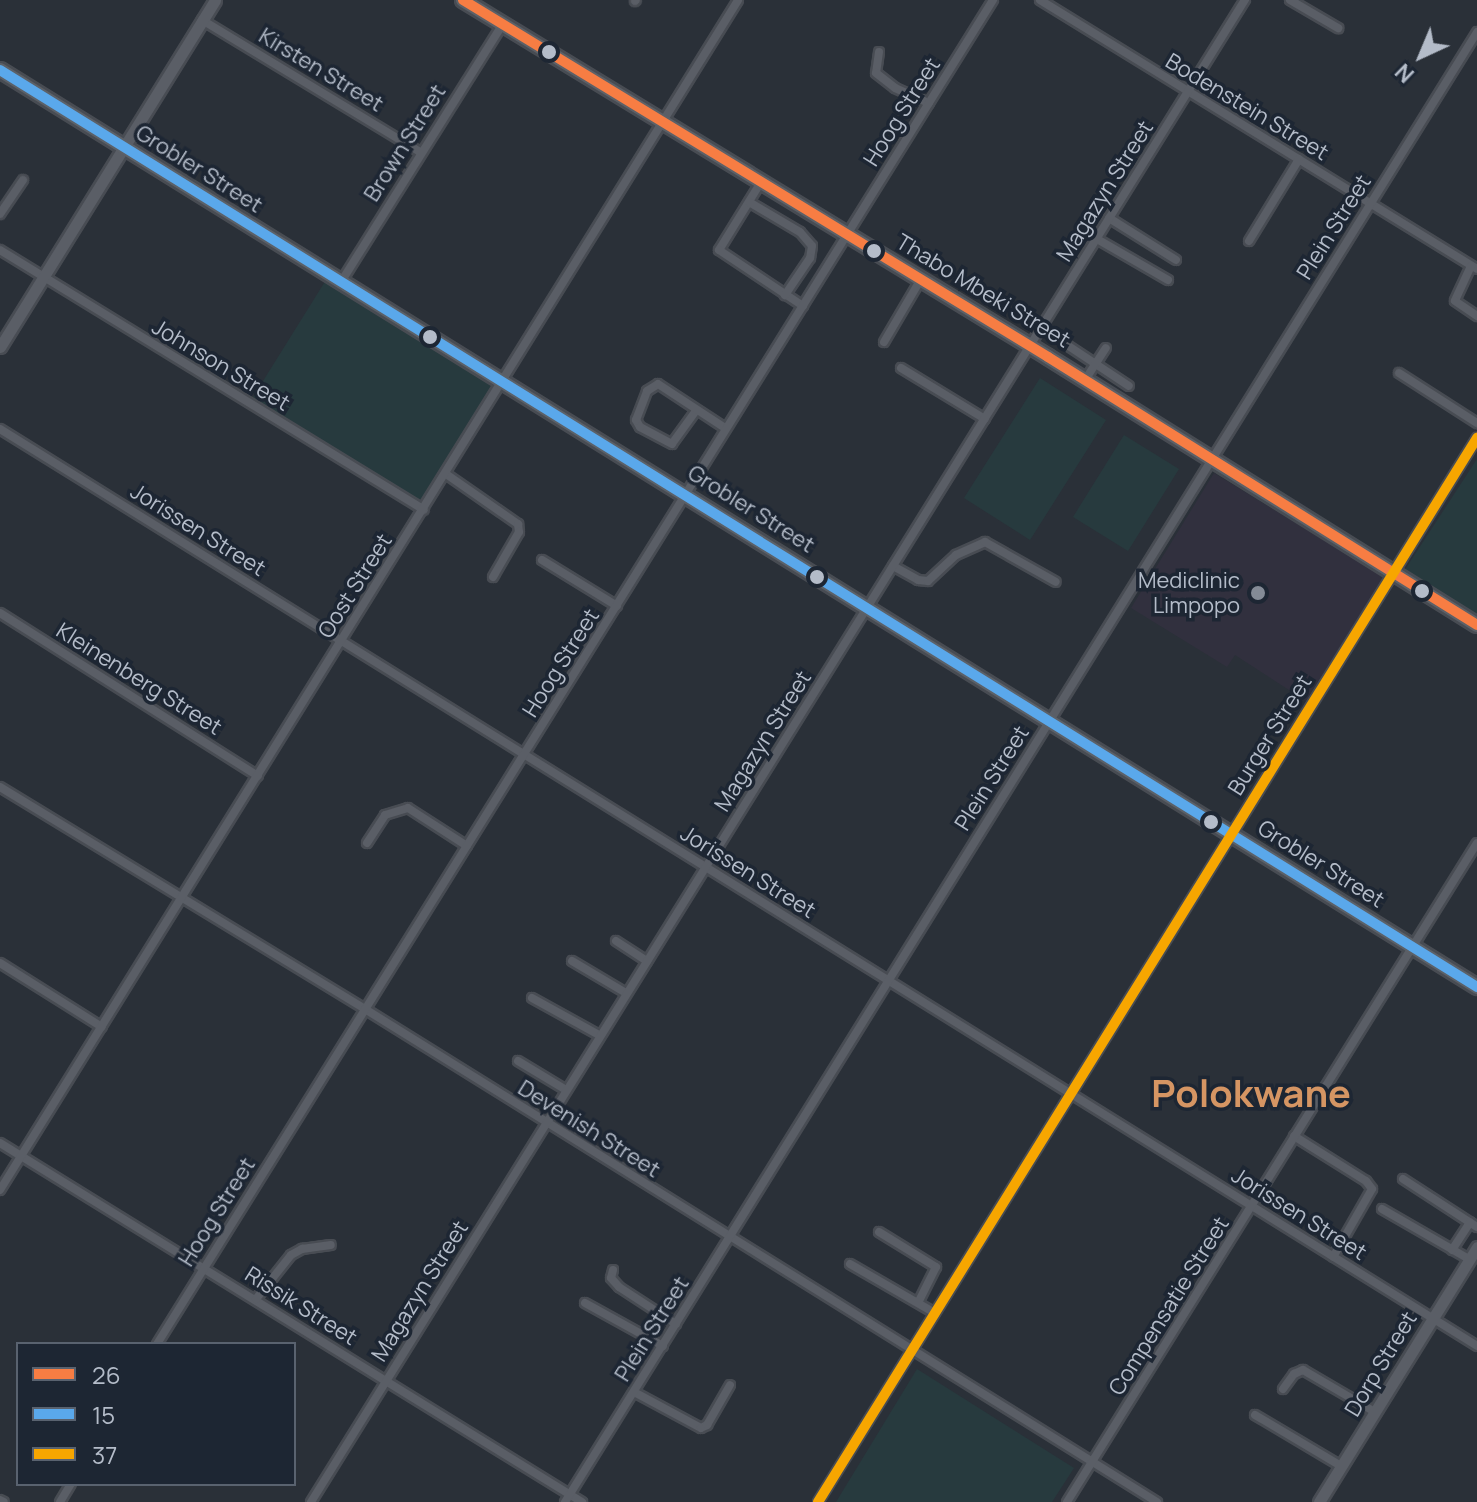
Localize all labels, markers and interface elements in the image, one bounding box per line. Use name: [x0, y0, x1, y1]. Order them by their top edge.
north arrow: [1381, 16, 1461, 96]
street label: Kirsten Street: [254, 23, 388, 117]
unlabelled marker: [541, 44, 557, 60]
street label: Bodenstein Street: [1161, 48, 1333, 166]
street label: Hoog Street: [858, 53, 946, 171]
text: N: [1388, 57, 1420, 90]
street label: Brown Street: [359, 80, 451, 206]
street label: Magazyn Street: [1051, 116, 1159, 266]
street label: Grobler Street: [131, 120, 267, 218]
street label: Plein Street: [1291, 170, 1377, 284]
street label: Thabo Mbeki Street: [891, 229, 1075, 353]
unlabelled marker: [866, 243, 882, 259]
street label: Johnson Street: [147, 314, 295, 416]
unlabelled marker: [422, 329, 438, 345]
street label: Grobler Street: [683, 460, 819, 558]
street label: Jorissen Street: [126, 478, 270, 582]
street label: Oost Street: [312, 529, 398, 643]
place label: Mediclinic Limpopo: [1138, 567, 1240, 618]
unlabelled marker: [809, 569, 825, 585]
marker: Mediclinic Limpopo: [1247, 582, 1269, 604]
unlabelled marker: [1414, 583, 1430, 599]
street label: Hoog Street: [517, 604, 605, 722]
street label: Kleinenberg Street: [51, 617, 227, 741]
street label: Magazyn Street: [709, 666, 817, 816]
street label: Burger Street: [1223, 670, 1317, 800]
street label: Plein Street: [949, 721, 1035, 835]
unlabelled marker: [1203, 814, 1219, 830]
street label: Grobler Street: [1253, 815, 1389, 913]
street label: Jorissen Street: [676, 820, 820, 924]
district label: Polokwane: [1151, 1070, 1351, 1116]
street label: Devenish Street: [513, 1075, 665, 1183]
street label: Hoog Street: [173, 1153, 261, 1271]
street label: Jorissen Street: [1227, 1162, 1371, 1266]
street label: Compensatie Street: [1103, 1212, 1235, 1400]
street label: Magazyn Street: [366, 1216, 474, 1366]
street label: Rissik Street: [240, 1261, 362, 1351]
street label: Plein Street: [609, 1272, 695, 1386]
street label: Dorp Street: [1339, 1307, 1423, 1421]
legend: [16, 1342, 296, 1486]
text: 26: [92, 1358, 121, 1391]
text: 15: [92, 1398, 115, 1431]
text: 37: [92, 1438, 117, 1471]

